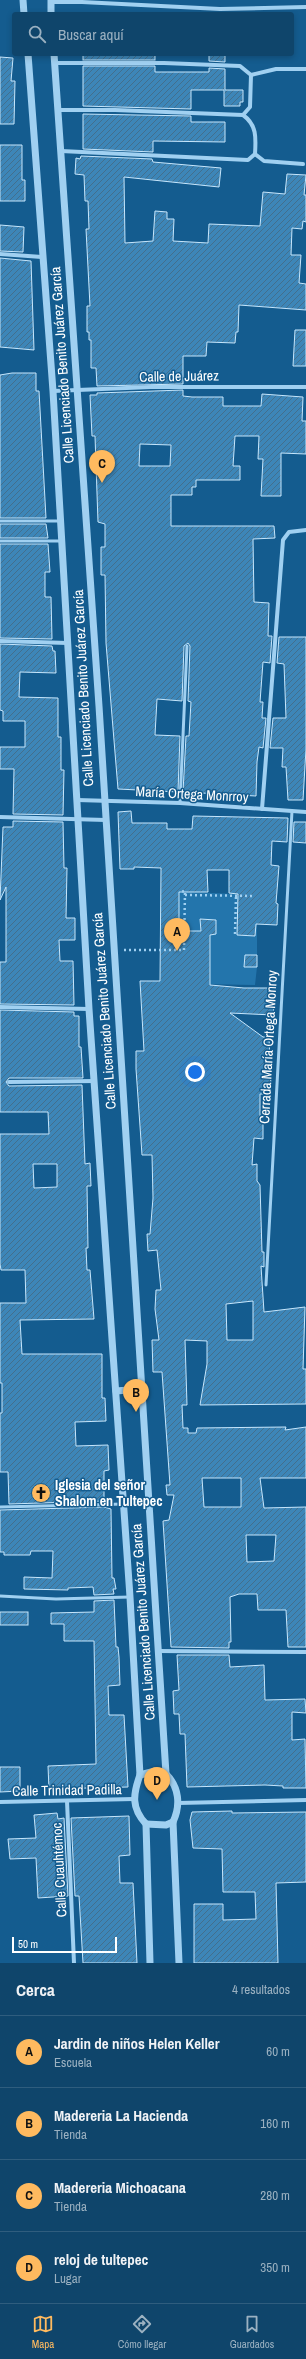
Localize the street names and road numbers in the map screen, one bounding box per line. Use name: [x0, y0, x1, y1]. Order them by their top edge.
street label: Calle Licenciado Benito Juárez García: [46, 265, 78, 464]
street label: Calle de Juárez: [139, 366, 219, 386]
street label: Calle Licenciado Benito Juárez García: [69, 588, 97, 787]
street label: María Ortega Monrroy: [135, 782, 249, 806]
street label: Calle Licenciado Benito Juárez García: [88, 911, 120, 1110]
street label: Cerrada María Ortega Monroy: [255, 969, 281, 1124]
street label: Calle Licenciado Benito Juárez García: [127, 1522, 159, 1721]
street label: Calle Trinidad Padilla: [12, 1780, 123, 1800]
street label: Calle Cuauhtémoc: [48, 1822, 70, 1918]

